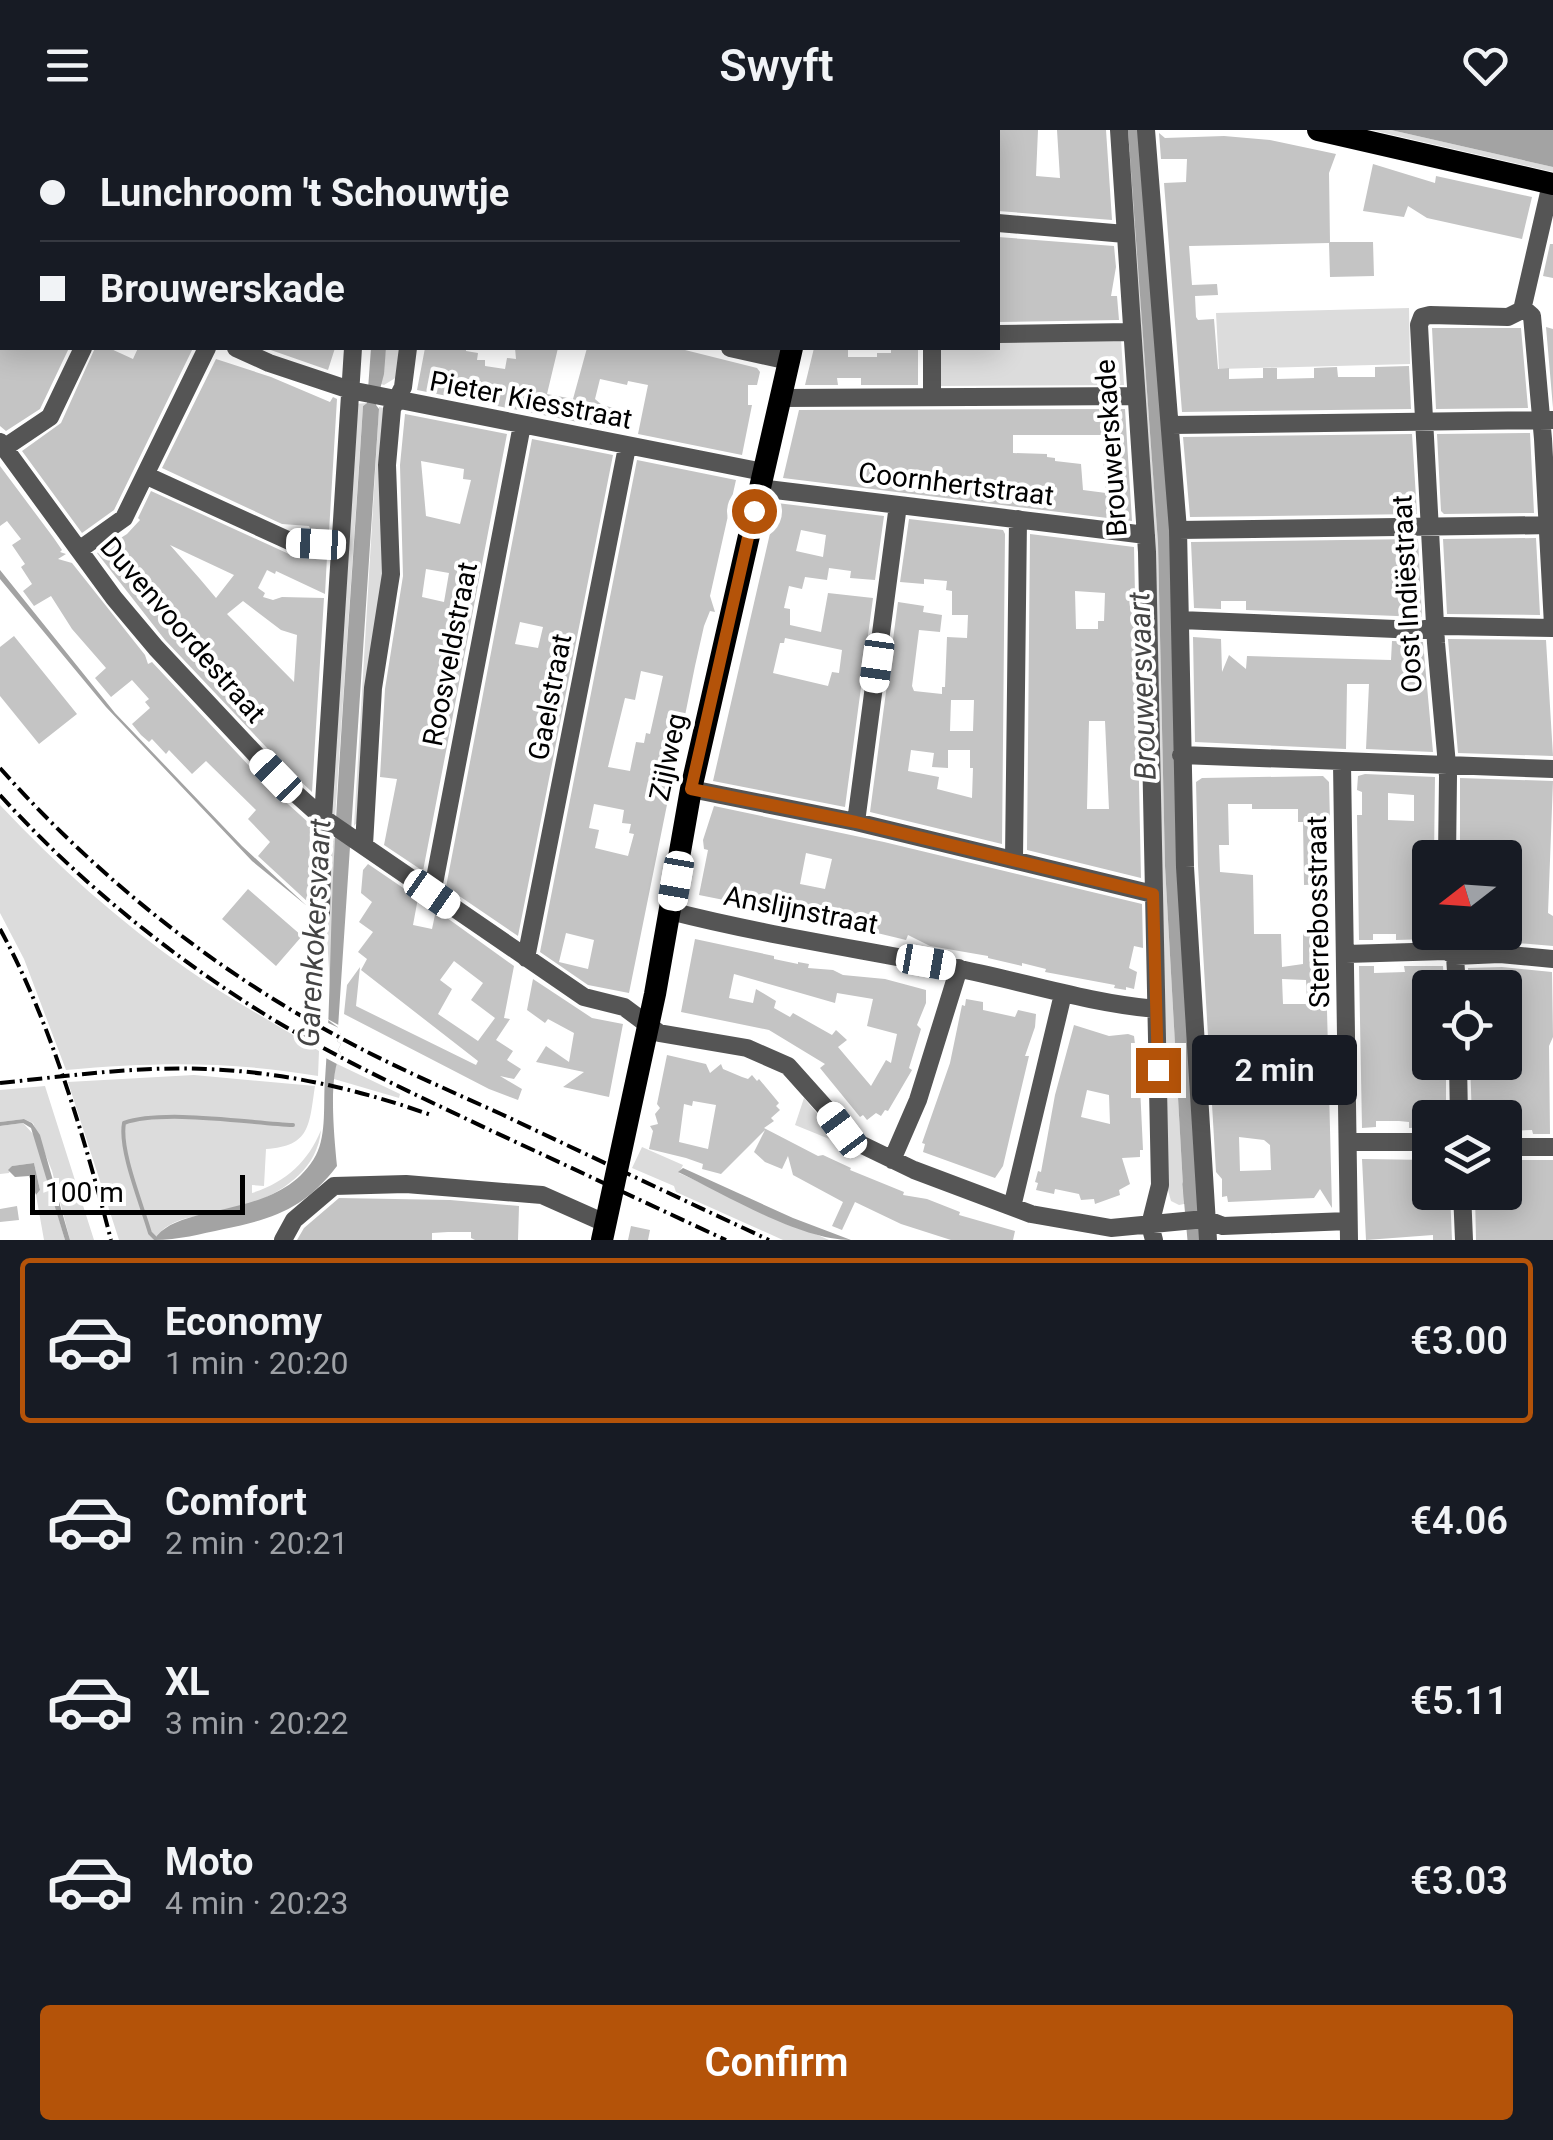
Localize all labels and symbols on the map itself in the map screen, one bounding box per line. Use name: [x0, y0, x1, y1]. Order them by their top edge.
street label: Brouwerskade: [1088, 358, 1134, 538]
street label: Pieter Kiesstraat: [427, 364, 635, 436]
street label: Coornhertstraat: [856, 456, 1056, 512]
route start: [732, 489, 777, 534]
street label: Oost Indiëstraat: [1385, 494, 1429, 694]
car: [285, 527, 347, 561]
street label: Duvenvoordestraat: [94, 531, 272, 729]
street label: Roosveldstraat: [416, 559, 484, 749]
water label: Brouwersvaart: [1121, 591, 1163, 781]
street label: Gaelstraat: [522, 631, 578, 763]
car: [858, 631, 896, 695]
street label: Zijlweg: [643, 710, 693, 804]
car: [244, 744, 308, 808]
street label: Sterrebosstraat: [1300, 815, 1336, 1009]
water label: Garenkokersvaart: [291, 818, 337, 1048]
north arrow: [1412, 840, 1522, 950]
car: [656, 849, 696, 913]
car: [399, 865, 465, 923]
street label: Anslijnstraat: [721, 879, 881, 941]
car: [894, 942, 958, 982]
callout: 2 min: [1193, 1035, 1358, 1105]
route end: [1136, 1048, 1181, 1093]
car: [812, 1097, 872, 1163]
scale bar: [30, 1170, 245, 1214]

